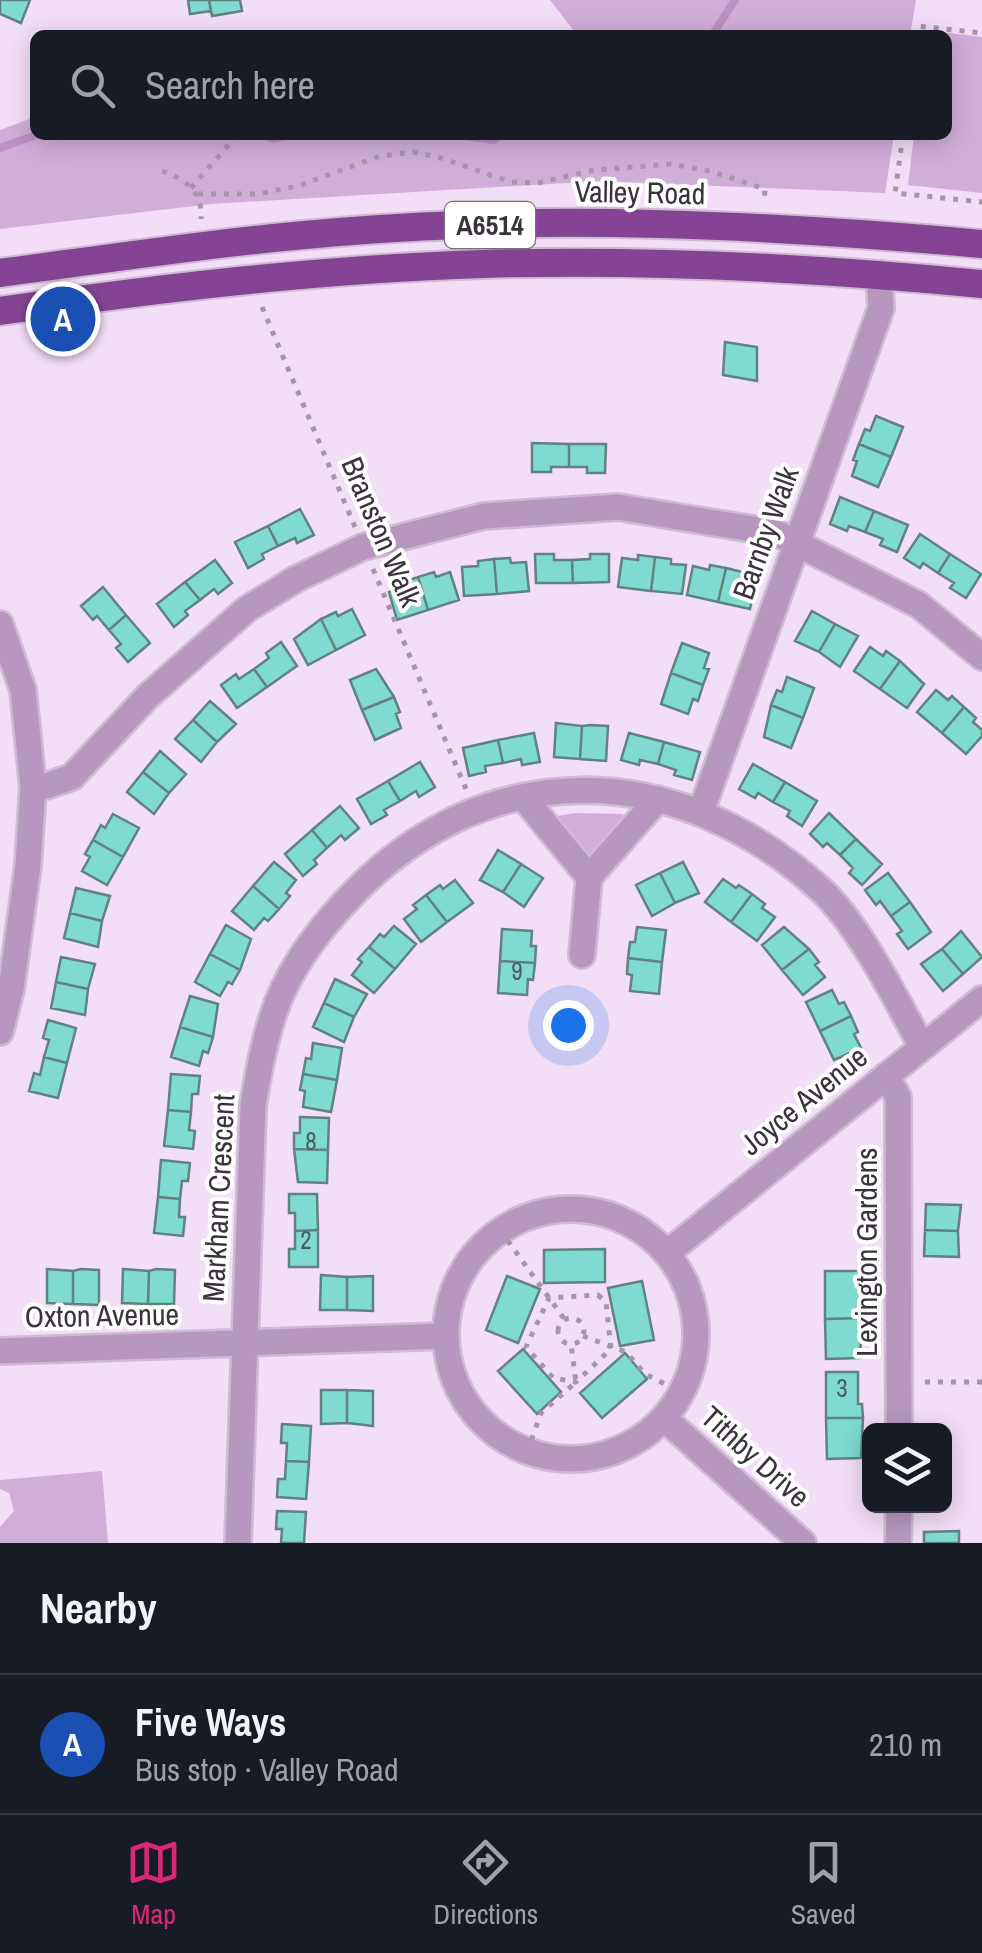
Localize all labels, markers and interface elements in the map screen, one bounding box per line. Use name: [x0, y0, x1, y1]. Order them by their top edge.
search box: [30, 30, 952, 140]
icon: search: [65, 58, 120, 113]
text: Search here: [145, 60, 315, 111]
street label: Valley Road: [574, 171, 706, 213]
road number: A6514: [445, 202, 535, 248]
pin: A: [30, 282, 96, 356]
street label: Branston Walk: [332, 451, 432, 613]
street label: Barnby Walk: [723, 460, 808, 605]
house number: 9: [511, 954, 523, 988]
your location: [543, 1000, 594, 1051]
street label: Joyce Avenue: [731, 1037, 875, 1164]
street label: Markham Crescent: [193, 1093, 243, 1303]
house number: 8: [305, 1124, 317, 1158]
street label: Lexington Gardens: [846, 1147, 886, 1357]
house number: 2: [300, 1223, 312, 1257]
street label: Oxton Avenue: [25, 1294, 179, 1336]
house number: 3: [836, 1371, 848, 1405]
street label: Tithby Drive: [693, 1397, 819, 1516]
map controls: [862, 1423, 952, 1513]
button: layers: [862, 1423, 952, 1513]
text: Nearby: [40, 1580, 157, 1636]
text: Five Ways: [135, 1697, 286, 1748]
text: A: [63, 1723, 82, 1766]
text: 210 m: [869, 1723, 942, 1766]
text: Bus stop · Valley Road: [135, 1748, 399, 1791]
tab: Map: [126, 1835, 181, 1933]
tab: Directions: [434, 1835, 538, 1933]
tab: Saved: [791, 1835, 856, 1933]

